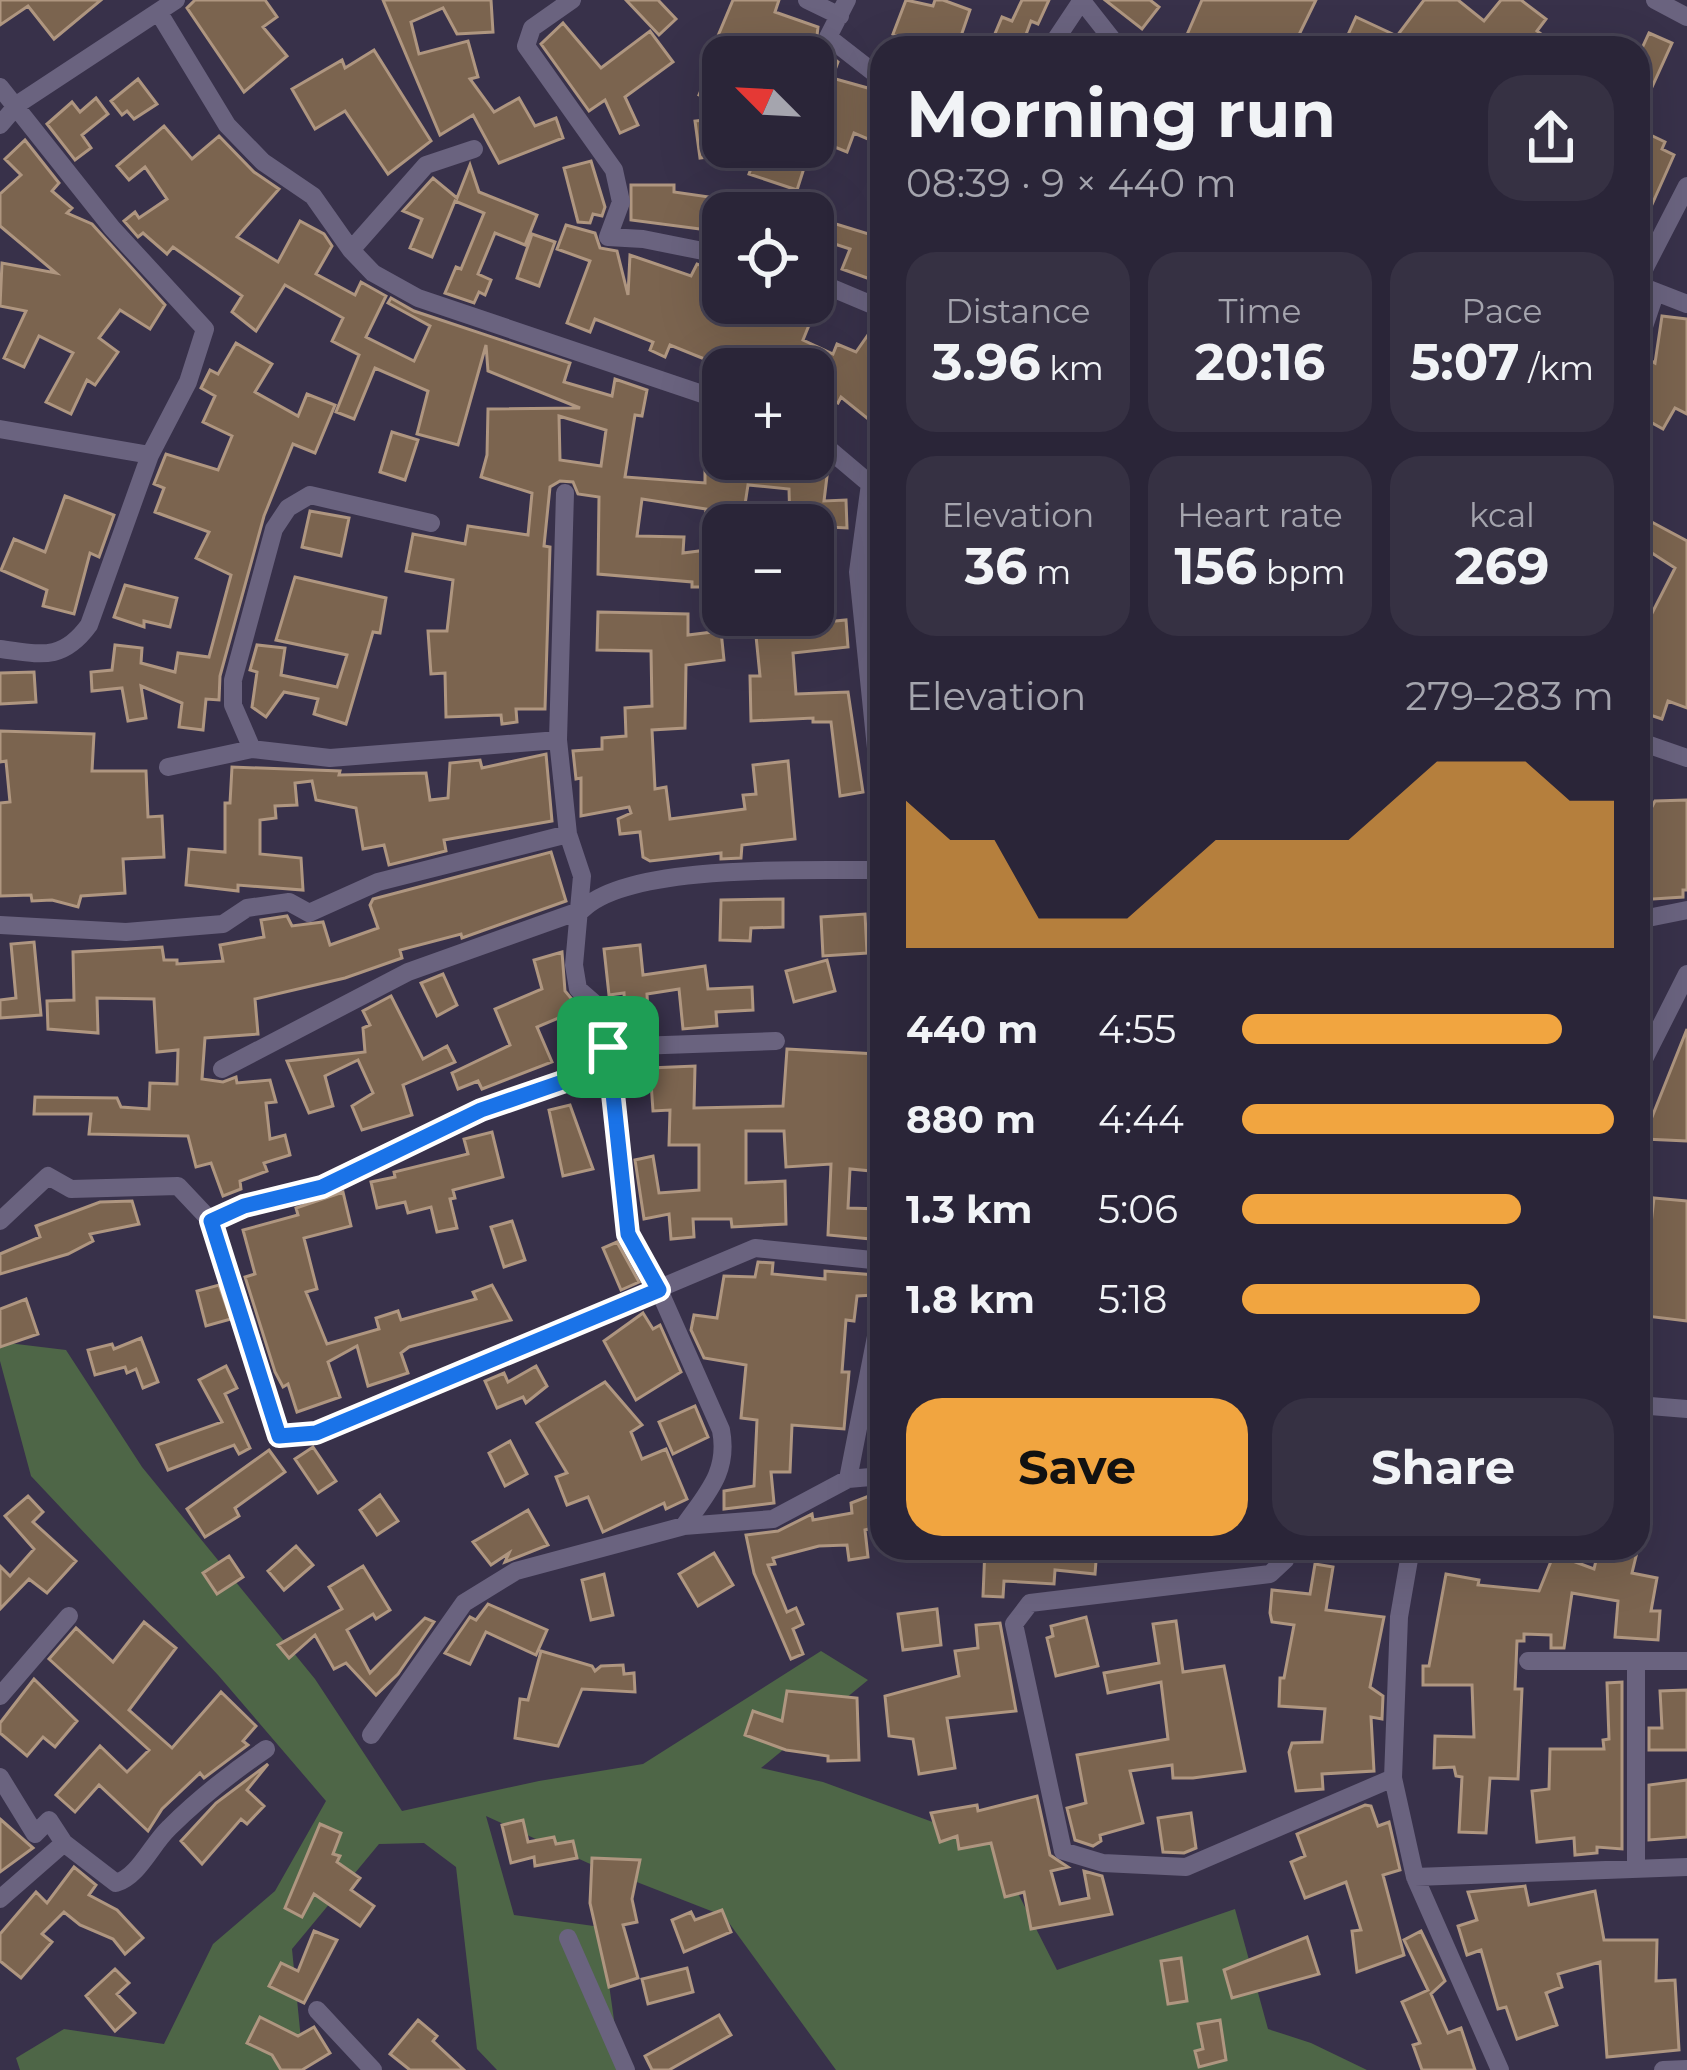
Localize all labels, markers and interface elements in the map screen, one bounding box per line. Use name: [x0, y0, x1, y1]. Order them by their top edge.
north arrow: [702, 36, 834, 168]
map controls: [702, 36, 834, 636]
text: Morning run: [906, 73, 1336, 154]
button: share: [1488, 75, 1614, 201]
text: 08:39 · 9 × 440 m: [906, 159, 1237, 207]
button: locate: [702, 192, 834, 324]
text: Distance: [946, 291, 1090, 331]
text: Time: [1219, 291, 1301, 331]
text: Pace: [1462, 291, 1542, 331]
text: 3.96: [932, 331, 1041, 393]
text: 20:16: [1195, 331, 1325, 393]
text: 5:07: [1410, 331, 1520, 393]
button: +: [702, 348, 834, 480]
text: km: [1041, 348, 1104, 388]
text: /km: [1520, 348, 1594, 388]
text: Elevation: [942, 495, 1094, 535]
text: Heart rate: [1177, 495, 1343, 535]
text: kcal: [1469, 495, 1535, 535]
button: −: [702, 504, 834, 636]
text: 36: [965, 535, 1028, 597]
text: 156: [1174, 535, 1257, 597]
text: 269: [1454, 535, 1550, 597]
text: m: [1028, 552, 1071, 592]
text: bpm: [1257, 552, 1346, 592]
text: Elevation: [906, 672, 1086, 720]
text: 279–283 m: [1405, 672, 1614, 720]
pin: [557, 996, 659, 1098]
text: 440 m: [906, 1005, 1038, 1053]
text: 4:55: [1098, 1005, 1176, 1053]
icon: arrive: [575, 1014, 641, 1080]
text: 880 m: [906, 1095, 1036, 1143]
text: 4:44: [1098, 1095, 1184, 1143]
text: 1.3 km: [906, 1185, 1032, 1233]
text: 5:06: [1098, 1185, 1178, 1233]
text: 1.8 km: [906, 1275, 1035, 1323]
text: 5:18: [1098, 1275, 1167, 1323]
button: Save: [906, 1398, 1248, 1536]
button: Share: [1272, 1398, 1614, 1536]

